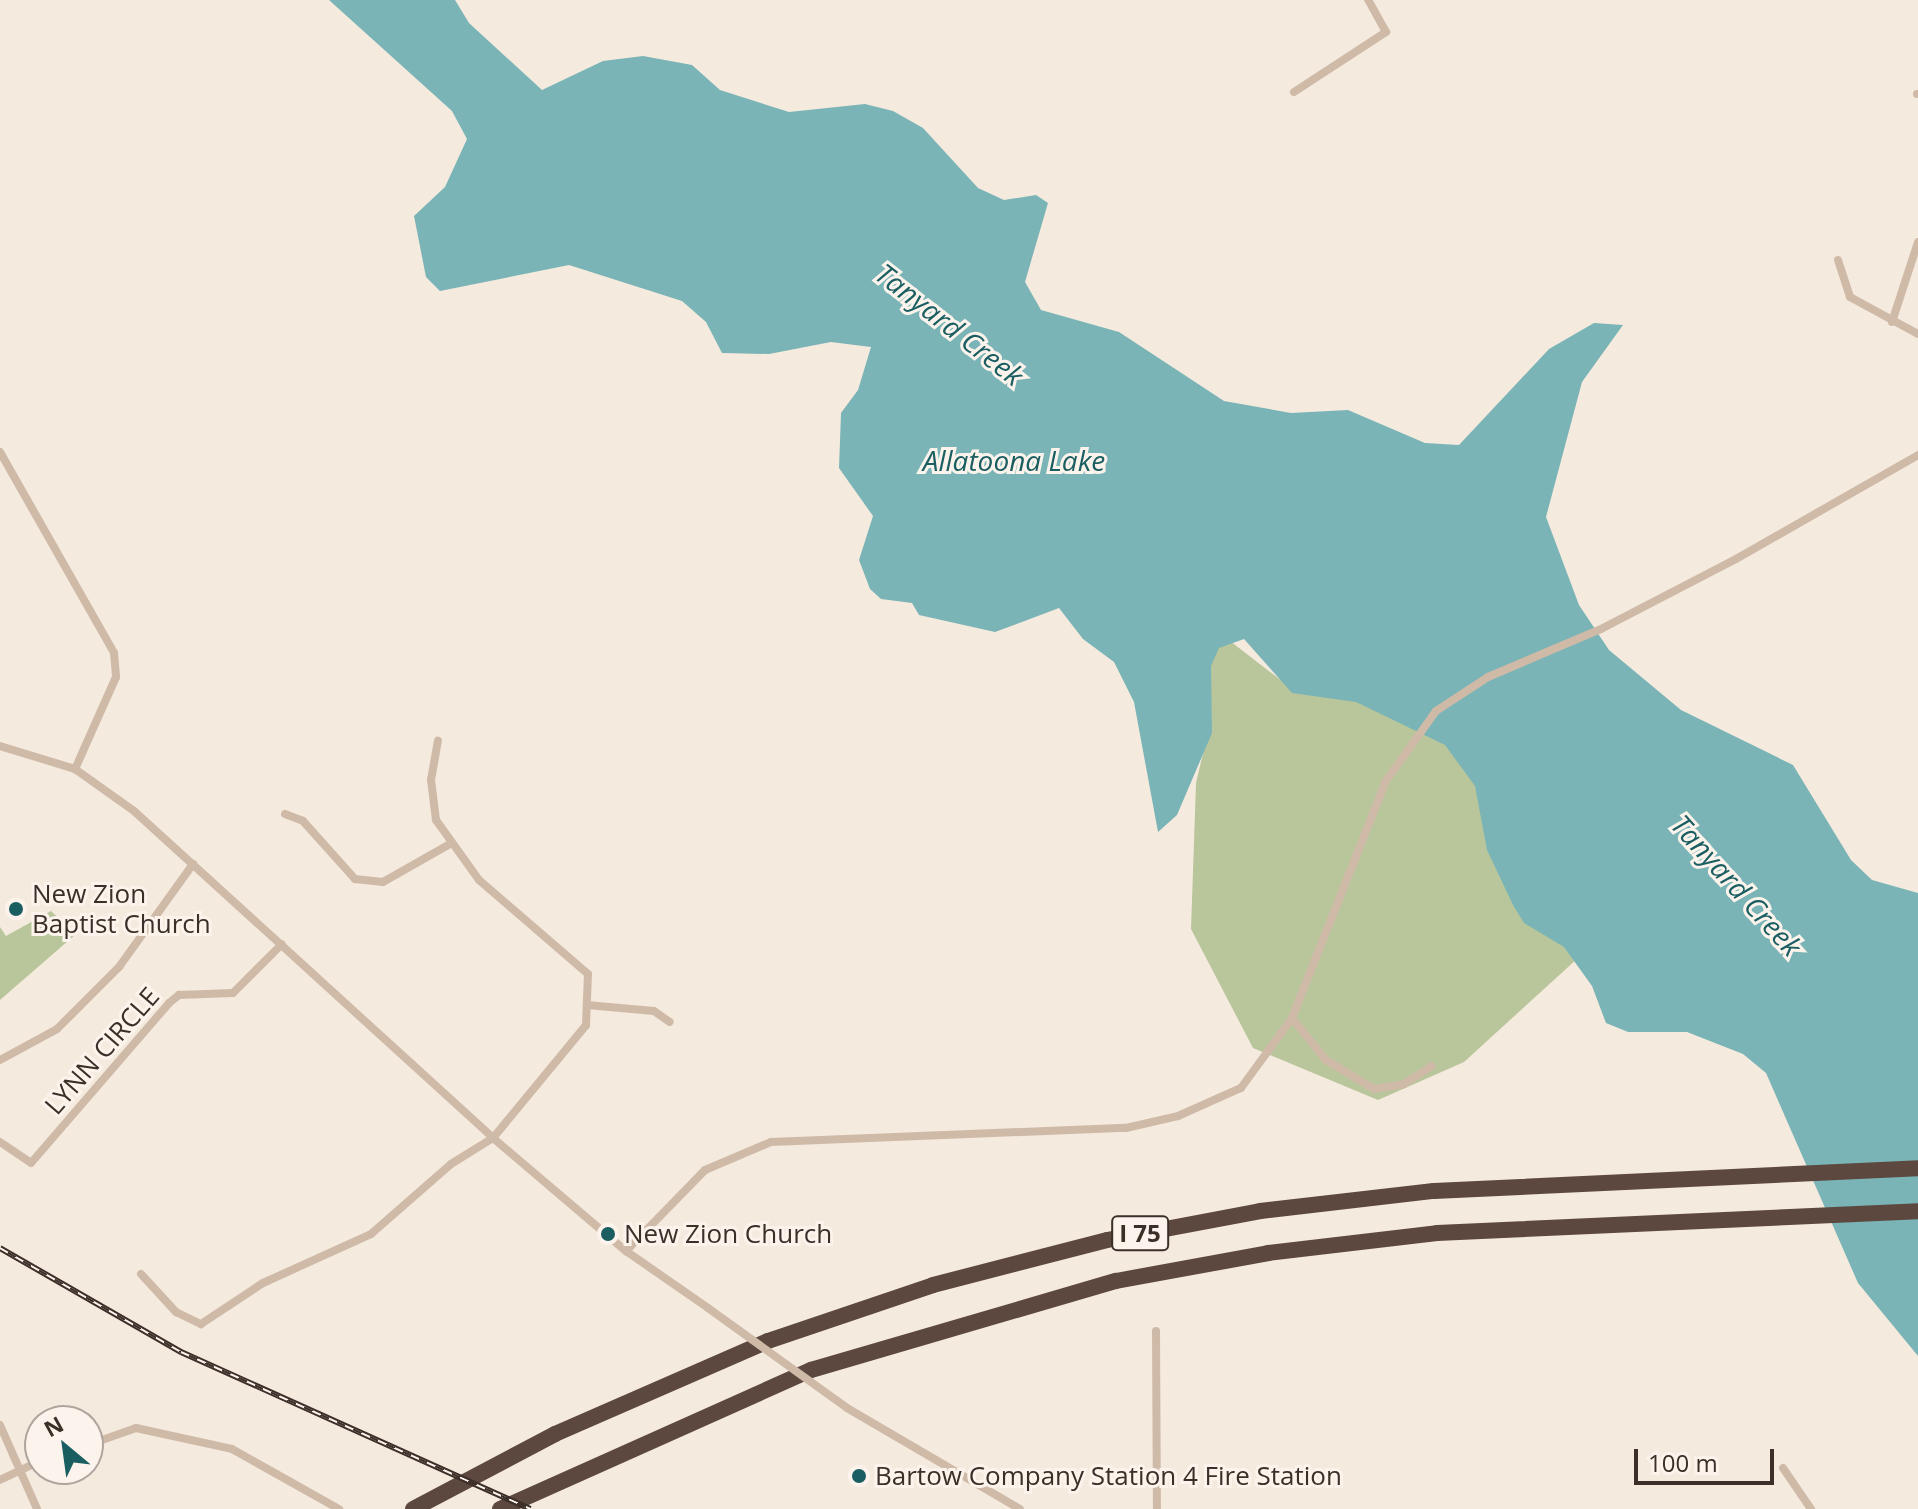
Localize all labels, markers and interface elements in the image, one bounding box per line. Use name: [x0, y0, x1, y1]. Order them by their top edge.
water label: Tanyard Creek: [869, 256, 1031, 392]
water label: Allatoona Lake: [923, 443, 1105, 477]
water label: Tanyard Creek: [1665, 808, 1809, 962]
place label: New Zion Baptist Church: [32, 878, 211, 940]
marker: New Zion Baptist Church: [7, 900, 25, 918]
street label: LYNN CIRCLE: [38, 981, 166, 1121]
road number: I 75: [1110, 1213, 1170, 1253]
place label: New Zion Church: [624, 1218, 832, 1250]
marker: New Zion Church: [599, 1225, 617, 1243]
north arrow: [24, 1405, 104, 1485]
text: N: [38, 1408, 68, 1443]
scale bar: [1638, 1433, 1778, 1483]
text: 100 m: [1648, 1446, 1718, 1479]
place label: Bartow Company Station 4 Fire Station: [875, 1460, 1342, 1492]
marker: Bartow Company Station 4 Fire Station: [850, 1467, 868, 1485]

